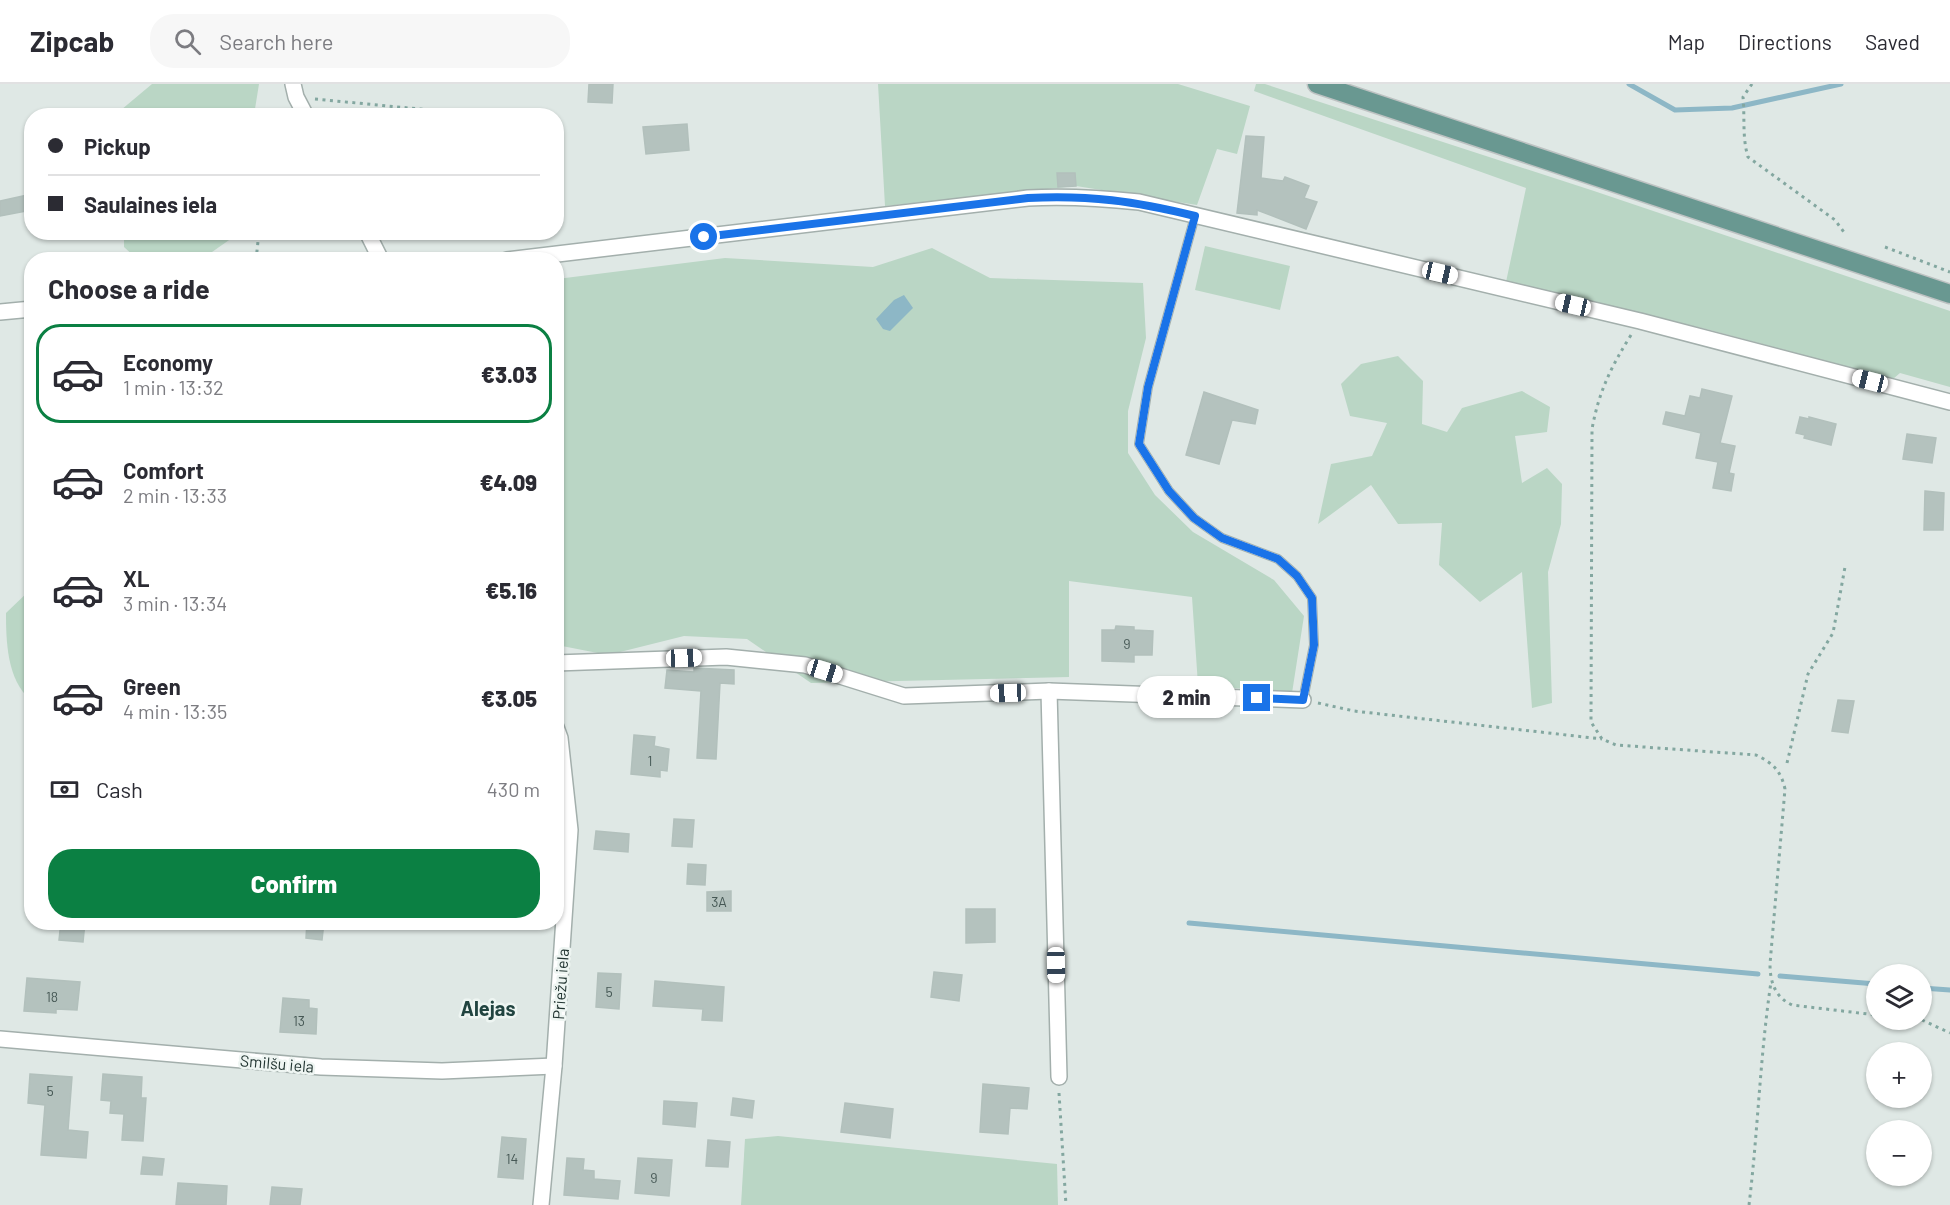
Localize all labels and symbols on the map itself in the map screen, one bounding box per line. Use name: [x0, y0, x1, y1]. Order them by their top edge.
route start: [690, 223, 717, 250]
car: [1420, 260, 1460, 286]
car: [1553, 292, 1593, 318]
car: [1850, 368, 1890, 394]
house number: 9: [1123, 635, 1131, 652]
car: [666, 648, 702, 668]
car: [805, 657, 845, 685]
callout: 2 min: [1137, 677, 1236, 719]
car: [990, 683, 1026, 703]
route end: [1243, 684, 1270, 711]
house number: 1: [648, 752, 652, 769]
house number: 3A: [711, 893, 727, 910]
car: [1047, 947, 1065, 983]
street label: Priežu iela: [548, 948, 572, 1020]
house number: 5: [605, 983, 613, 1000]
house number: 18: [46, 988, 58, 1005]
district label: Alejas: [461, 996, 515, 1020]
house number: 13: [293, 1012, 305, 1029]
street label: Smilšu iela: [239, 1050, 315, 1076]
house number: 5: [46, 1082, 54, 1099]
house number: 14: [506, 1150, 518, 1167]
house number: 9: [650, 1169, 658, 1186]

